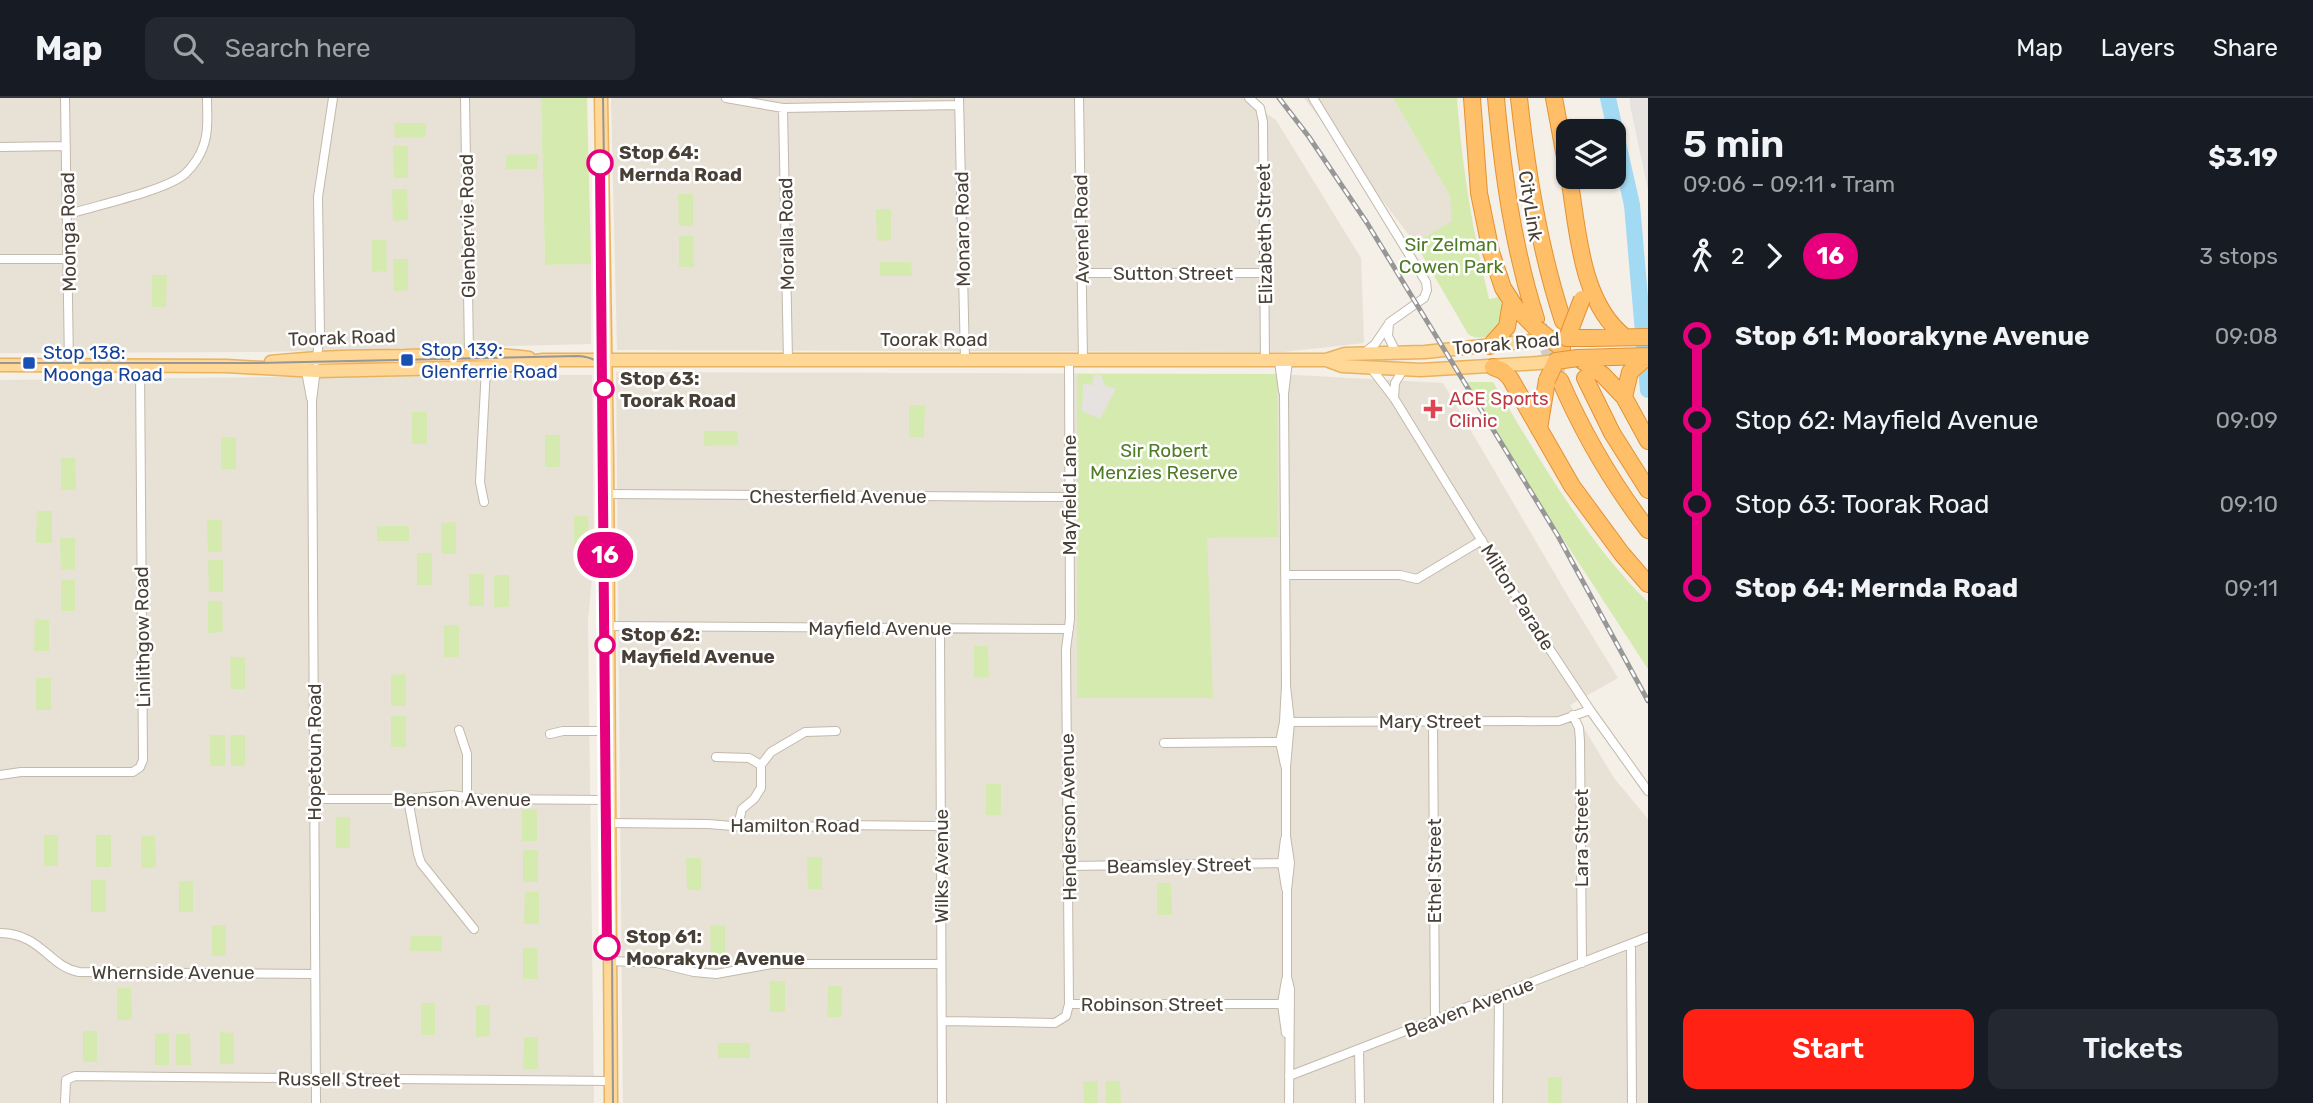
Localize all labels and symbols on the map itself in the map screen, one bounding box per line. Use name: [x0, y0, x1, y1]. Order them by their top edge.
place label: Stop 64: Mernda Road: [619, 141, 742, 186]
marker: Stop 64: Mernda Road: [587, 150, 613, 176]
street label: Glenbervie Road: [455, 154, 480, 298]
street label: Elizabeth Street: [1252, 163, 1277, 305]
street label: CityLink: [1514, 169, 1548, 244]
street label: Monaro Road: [950, 171, 975, 287]
street label: Moonga Road: [56, 172, 81, 292]
street label: Avenel Road: [1069, 174, 1094, 284]
street label: Moralla Road: [774, 177, 799, 291]
park label: Sir Zelman Cowen Park: [1399, 233, 1503, 278]
street label: Sutton Street: [1113, 262, 1234, 285]
street label: Toorak Road: [288, 324, 396, 351]
street label: Toorak Road: [1451, 327, 1561, 360]
street label: Toorak Road: [880, 328, 988, 351]
place label: Stop 139: Glenferrie Road: [421, 338, 558, 383]
place label: Stop 138: Moonga Road: [43, 341, 163, 386]
marker: Stop 139: Glenferrie Road: [399, 352, 415, 368]
marker: Stop 138: Moonga Road: [21, 355, 37, 371]
place label: Stop 63: Toorak Road: [620, 367, 736, 412]
marker: Stop 63: Toorak Road: [594, 379, 614, 399]
place label: ACE Sports Clinic: [1449, 387, 1549, 432]
marker: ACE Sports Clinic: [1423, 399, 1443, 419]
street label: Mayfield Lane: [1058, 435, 1081, 555]
park label: Sir Robert Menzies Reserve: [1090, 439, 1238, 484]
street label: Chesterfield Avenue: [749, 485, 927, 508]
line badge: 16: [574, 532, 636, 578]
street label: Milton Parade: [1476, 540, 1559, 655]
street label: Linlithgow Road: [130, 566, 155, 708]
street label: Mayfield Avenue: [808, 617, 952, 640]
place label: Stop 62: Mayfield Avenue: [621, 623, 775, 668]
marker: Stop 62: Mayfield Avenue: [595, 635, 615, 655]
street label: Hopetoun Road: [303, 683, 326, 821]
street label: Mary Street: [1379, 710, 1482, 733]
street label: Henderson Avenue: [1056, 733, 1081, 901]
street label: Benson Avenue: [393, 788, 531, 811]
street label: Lara Street: [1570, 788, 1593, 887]
street label: Wilks Avenue: [930, 809, 953, 923]
street label: Hamilton Road: [730, 814, 860, 837]
street label: Ethel Street: [1423, 818, 1446, 924]
street label: Beamsley Street: [1106, 853, 1252, 878]
place label: Stop 61: Moorakyne Avenue: [626, 925, 805, 970]
marker: Stop 61: Moorakyne Avenue: [594, 934, 620, 960]
street label: Whernside Avenue: [91, 961, 255, 984]
street label: Beaven Avenue: [1401, 972, 1537, 1043]
street label: Robinson Street: [1081, 993, 1224, 1016]
street label: Russell Street: [277, 1067, 401, 1092]

